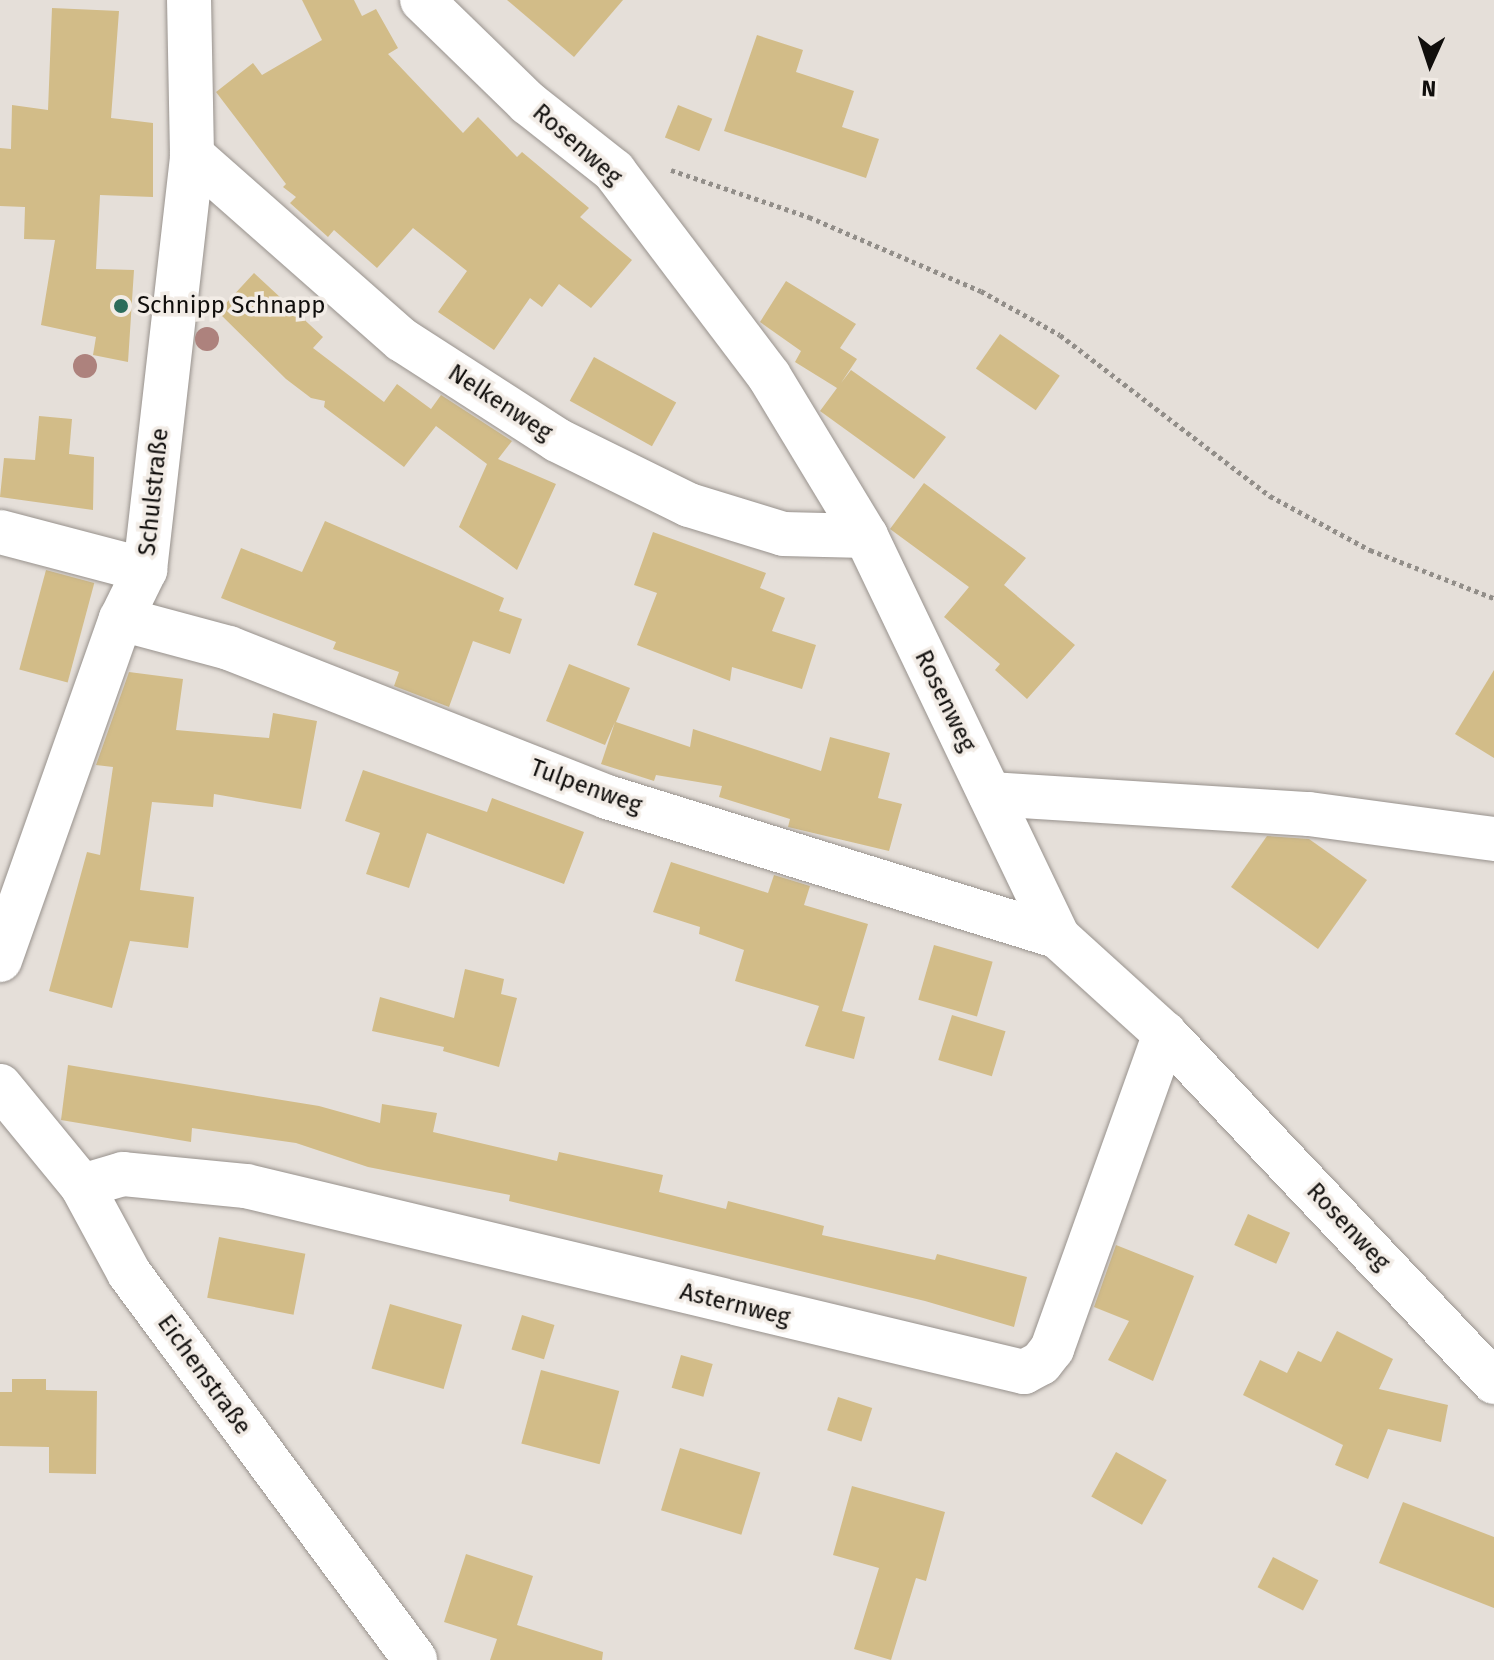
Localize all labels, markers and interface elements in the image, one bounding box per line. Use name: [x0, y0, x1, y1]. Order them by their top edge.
north arrow: [1390, 24, 1470, 104]
text: N: [1421, 75, 1437, 102]
street label: Rosenweg: [526, 98, 628, 192]
place label: Schnipp Schnapp: [137, 292, 326, 320]
marker: Schnipp Schnapp: [112, 297, 130, 315]
street label: Nelkenweg: [442, 359, 558, 447]
street label: Schulstraße: [133, 427, 175, 557]
street label: Rosenweg: [908, 646, 982, 756]
street label: Tulpenweg: [526, 754, 646, 820]
street label: Rosenweg: [1300, 1177, 1396, 1277]
street label: Asternweg: [677, 1277, 793, 1333]
street label: Eichenstraße: [151, 1310, 257, 1440]

